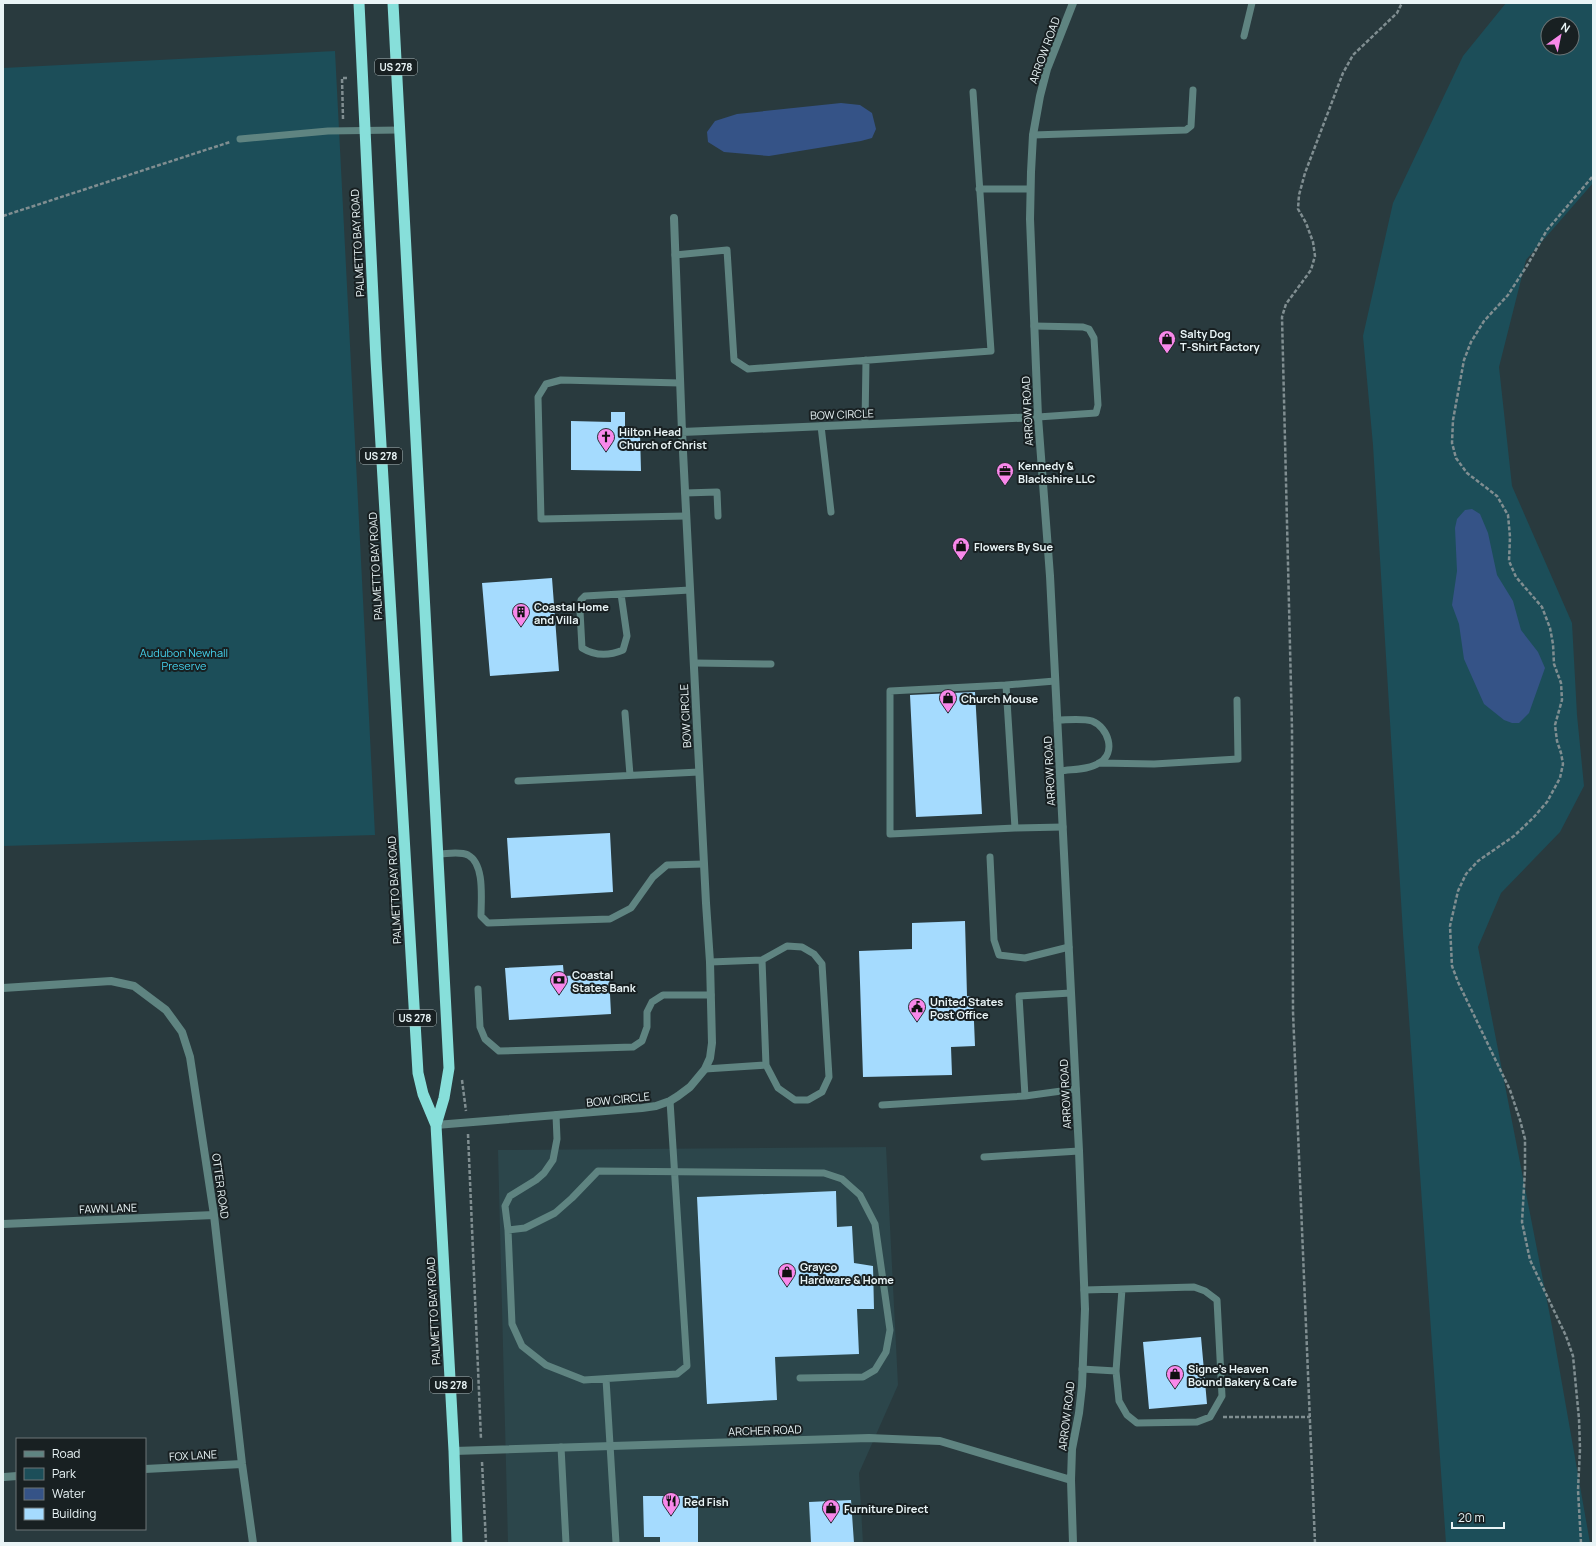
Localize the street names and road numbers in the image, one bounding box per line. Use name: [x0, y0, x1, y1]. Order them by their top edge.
street label: ARROW ROAD: [1025, 15, 1063, 85]
road number: US 278: [375, 59, 417, 75]
street label: PALMETTO BAY ROAD: [347, 189, 367, 297]
street label: ARROW ROAD: [1018, 376, 1036, 446]
street label: BOW CIRCLE: [810, 405, 874, 423]
road number: US 278: [360, 448, 402, 464]
street label: PALMETTO BAY ROAD: [365, 512, 385, 620]
street label: BOW CIRCLE: [676, 684, 694, 748]
street label: ARROW ROAD: [1040, 736, 1058, 806]
street label: PALMETTO BAY ROAD: [384, 836, 404, 944]
road number: US 278: [394, 1010, 436, 1026]
street label: ARROW ROAD: [1056, 1059, 1074, 1129]
street label: BOW CIRCLE: [585, 1088, 651, 1110]
street label: OTTER ROAD: [209, 1152, 233, 1220]
street label: FAWN LANE: [79, 1199, 137, 1217]
street label: PALMETTO BAY ROAD: [423, 1257, 443, 1365]
road number: US 278: [430, 1377, 472, 1393]
street label: ARROW ROAD: [1054, 1380, 1078, 1452]
street label: ARCHER ROAD: [728, 1421, 802, 1439]
street label: FOX LANE: [169, 1446, 217, 1464]

